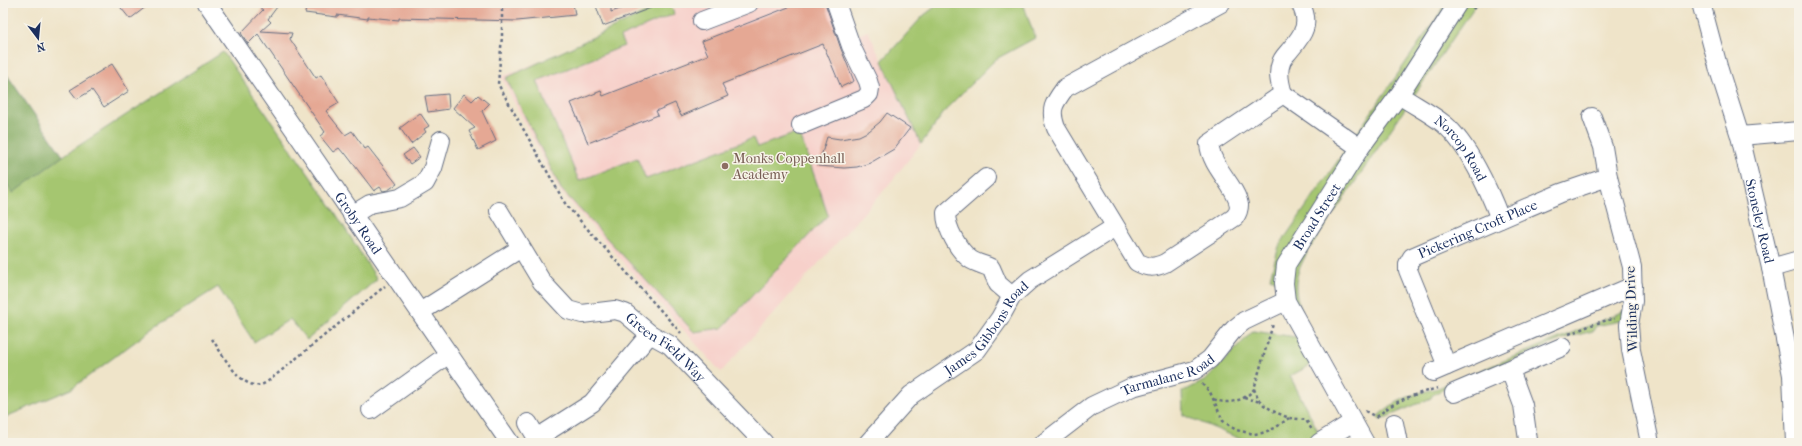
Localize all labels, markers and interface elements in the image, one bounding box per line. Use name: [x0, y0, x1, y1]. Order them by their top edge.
north arrow: [18, 18, 58, 58]
text: N: [34, 40, 46, 55]
street label: Norcop Road: [1431, 112, 1490, 184]
place label: Monks Coppenhall Academy: [732, 150, 845, 183]
marker: Monks Coppenhall Academy: [720, 161, 730, 171]
street label: Stoneley Road: [1741, 177, 1778, 266]
street label: Broad Street: [1289, 180, 1345, 254]
street label: Groby Road: [331, 189, 386, 258]
street label: Pickering Croft Place: [1415, 196, 1540, 262]
street label: Wilding Drive: [1621, 266, 1642, 353]
street label: James Gibbons Road: [940, 277, 1032, 379]
street label: Green Field Way: [622, 309, 709, 386]
street label: Tarmalane Road: [1119, 350, 1218, 400]

